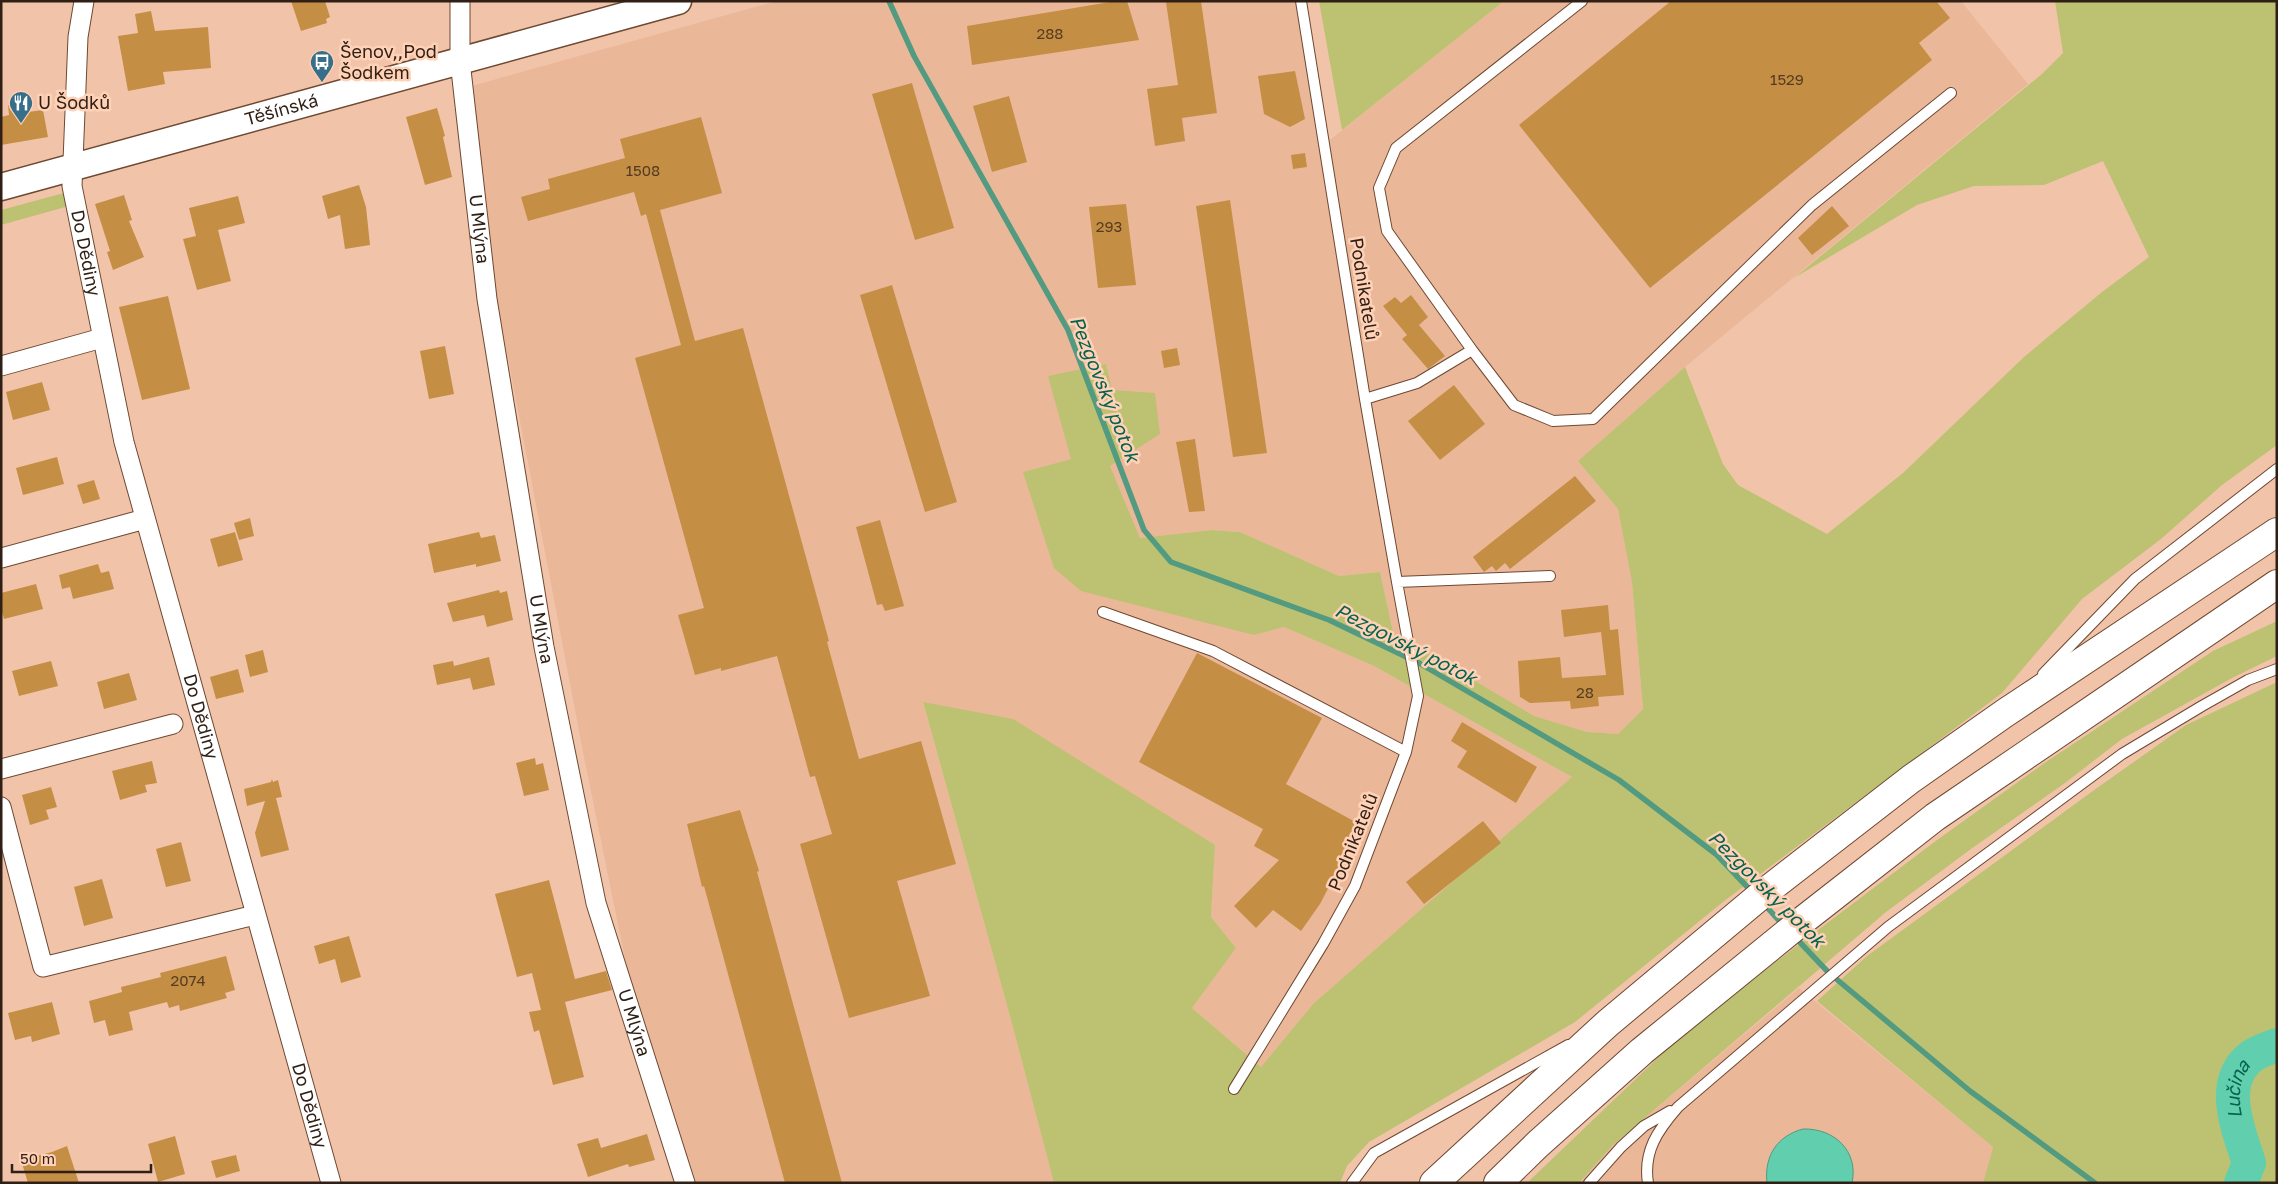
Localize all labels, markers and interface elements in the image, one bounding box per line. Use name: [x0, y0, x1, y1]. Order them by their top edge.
house number: 288: [1036, 24, 1064, 42]
place label: Šenov,,Pod Šodkem: [340, 40, 437, 83]
bus stop icon: Šenov,,Pod Šodkem: [309, 49, 335, 83]
house number: 1529: [1770, 70, 1804, 88]
street label: Těšínská: [242, 88, 320, 130]
restaurant icon: U Šodků: [8, 90, 34, 124]
place label: U Šodků: [38, 91, 110, 113]
house number: 1508: [626, 161, 660, 179]
street label: U Mlýna: [465, 193, 495, 265]
street label: Do Dědiny: [67, 208, 106, 298]
house number: 293: [1096, 217, 1122, 235]
street label: Podnikatelů: [1346, 236, 1384, 342]
water label: Pezgovský potok: [1066, 312, 1146, 467]
street label: U Mlýna: [526, 593, 559, 665]
water label: Pezgovský potok: [1332, 598, 1483, 690]
street label: Do Dědiny: [179, 671, 224, 762]
house number: 28: [1576, 683, 1594, 701]
street label: Podnikatelů: [1322, 789, 1382, 894]
water label: Pezgovský potok: [1704, 826, 1832, 953]
house number: 2074: [170, 971, 206, 989]
street label: U Mlýna: [614, 986, 656, 1059]
water label: Lučina: [2221, 1054, 2255, 1121]
street label: Do Dědiny: [288, 1060, 333, 1151]
scale bar: [12, 1142, 151, 1174]
text: 50 m: [20, 1149, 55, 1167]

